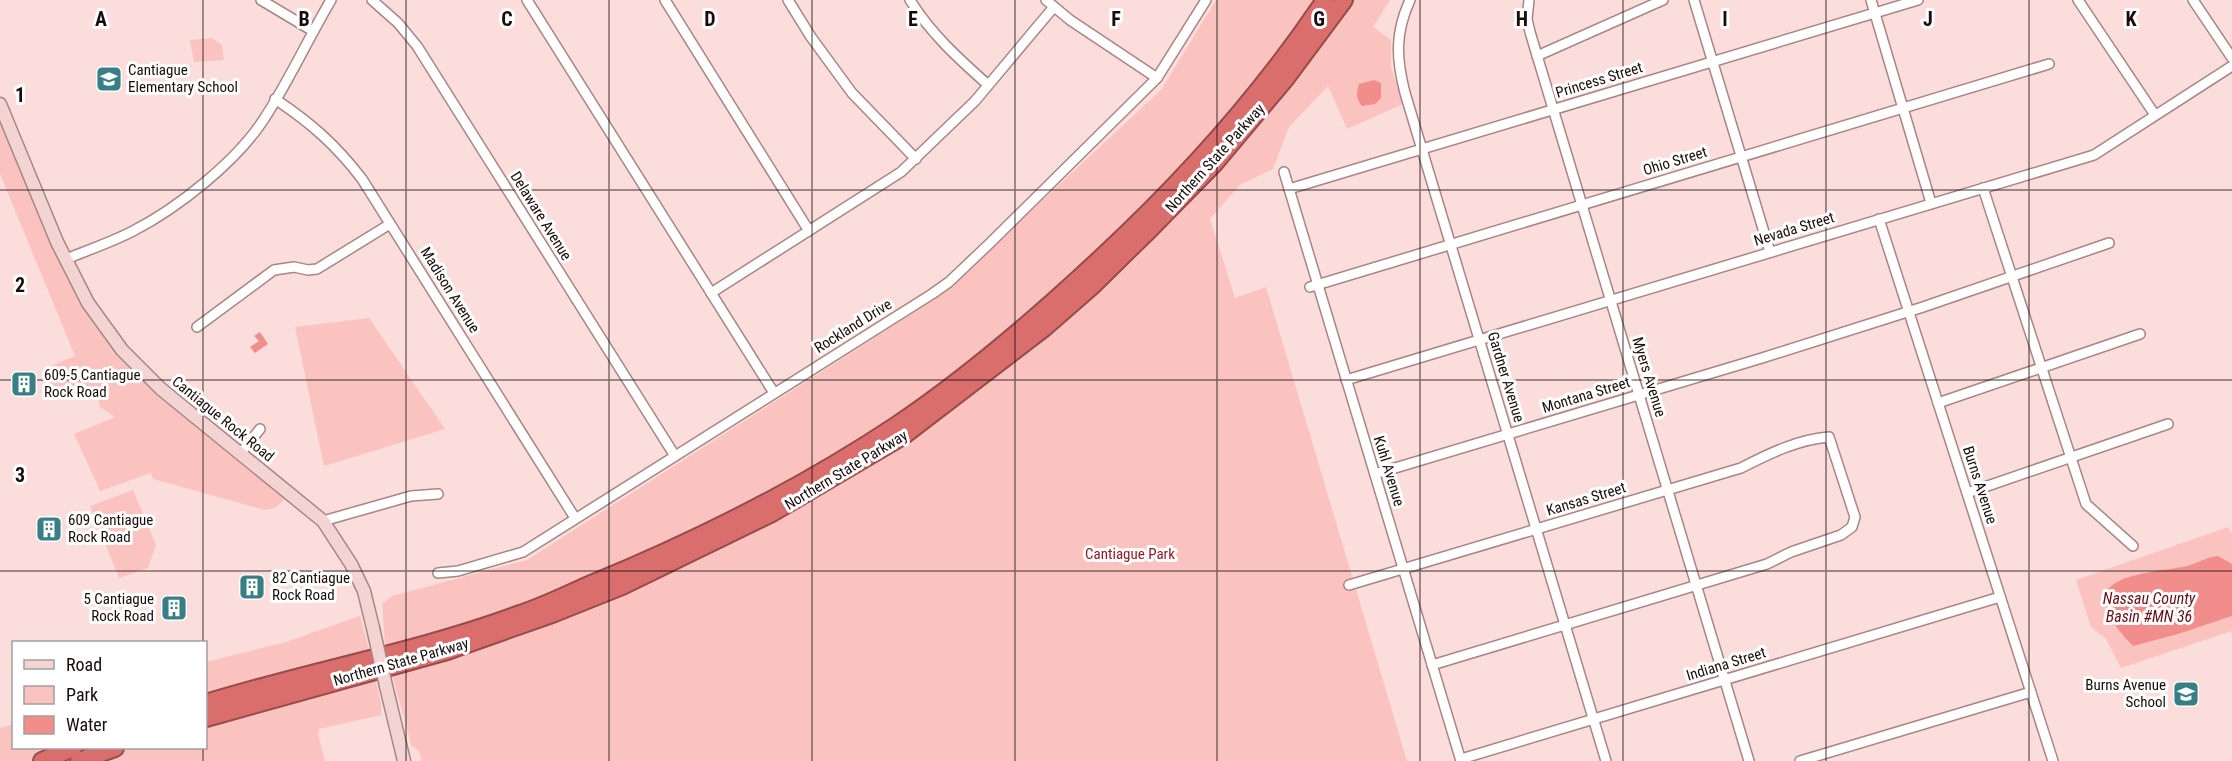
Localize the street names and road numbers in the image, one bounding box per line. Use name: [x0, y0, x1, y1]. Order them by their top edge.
street label: Princess Street: [1553, 58, 1645, 102]
street label: Northern State Parkway: [1162, 100, 1268, 216]
street label: Ohio Street: [1641, 143, 1709, 179]
street label: Delaware Avenue: [507, 168, 575, 264]
street label: Nevada Street: [1752, 208, 1836, 250]
street label: Madison Avenue: [416, 244, 484, 336]
street label: Rockland Drive: [811, 295, 895, 357]
street label: Gardner Avenue: [1484, 330, 1528, 424]
street label: Myers Avenue: [1628, 335, 1670, 419]
street label: Cantiague Rock Road: [168, 372, 278, 466]
street label: Montana Street: [1540, 373, 1632, 417]
street label: Northern State Parkway: [781, 426, 911, 514]
street label: Kuhl Avenue: [1370, 434, 1408, 508]
street label: Burns Avenue: [1959, 444, 2001, 526]
street label: Kansas Street: [1544, 478, 1628, 520]
street label: Northern State Parkway: [331, 634, 471, 690]
street label: Indiana Street: [1684, 643, 1768, 685]

